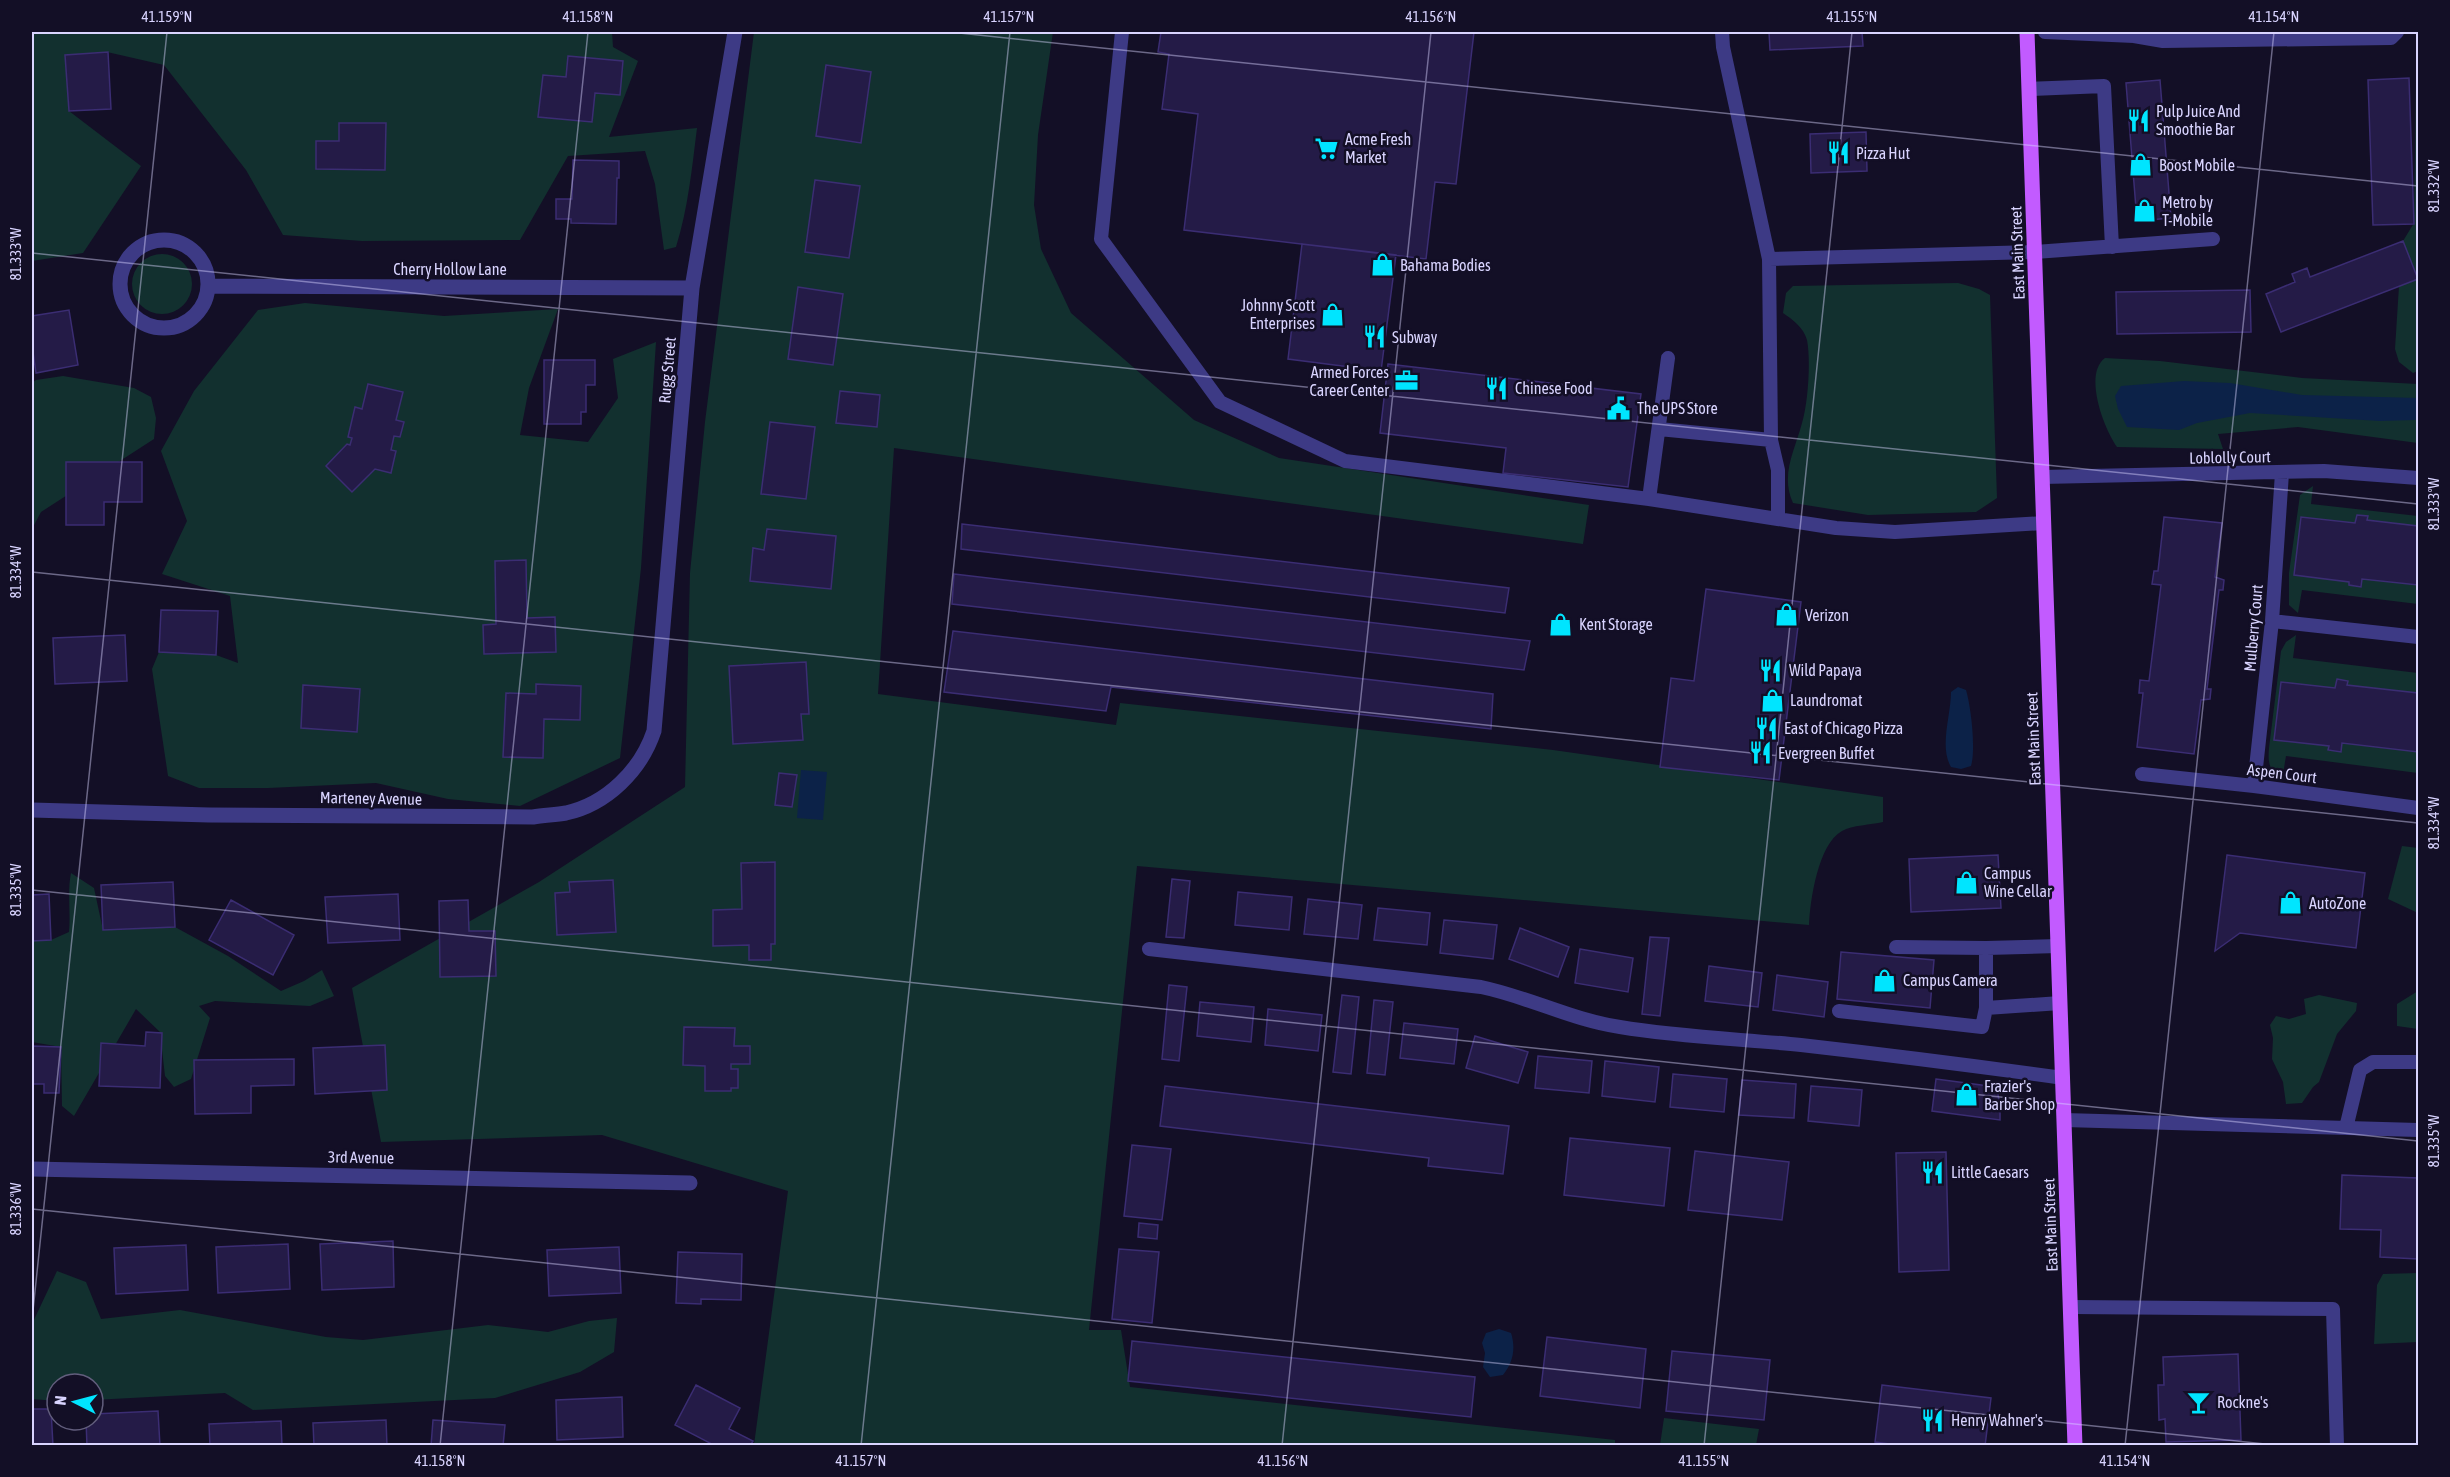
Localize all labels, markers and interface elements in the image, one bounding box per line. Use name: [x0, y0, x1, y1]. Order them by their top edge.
text: 41.159°N: [142, 8, 192, 25]
text: 41.158°N: [563, 8, 613, 25]
text: 41.157°N: [984, 8, 1034, 25]
text: 41.156°N: [1406, 8, 1456, 25]
text: 41.155°N: [1827, 8, 1877, 25]
text: 41.154°N: [2249, 8, 2299, 25]
place label: Pulp Juice And Smoothie Bar: [2156, 102, 2241, 138]
restaurant icon: Pulp Juice And Smoothie Bar: [2125, 107, 2151, 133]
place label: Acme Fresh Market: [1345, 130, 1411, 166]
supermarket icon: Acme Fresh Market: [1314, 135, 1340, 161]
restaurant icon: Pizza Hut: [1825, 140, 1851, 166]
place label: Pizza Hut: [1856, 144, 1910, 162]
shop icon: Boost Mobile: [2128, 152, 2154, 178]
place label: Boost Mobile: [2159, 156, 2235, 174]
text: 81.332°W: [2425, 159, 2442, 212]
place label: Metro by T-Mobile: [2162, 193, 2213, 229]
shop icon: Metro by T-Mobile: [2131, 198, 2157, 224]
street label: East Main Street: [2006, 206, 2028, 300]
text: 81.333°W: [7, 227, 24, 280]
shop icon: Bahama Bodies: [1369, 252, 1395, 278]
place label: Bahama Bodies: [1400, 256, 1491, 274]
street label: Cherry Hollow Lane: [393, 260, 507, 279]
place label: Johnny Scott Enterprises: [1241, 296, 1315, 333]
shop icon: Johnny Scott Enterprises: [1320, 301, 1346, 327]
restaurant icon: Subway: [1361, 324, 1387, 350]
place label: Subway: [1392, 328, 1438, 347]
street label: Rugg Street: [655, 336, 680, 404]
place label: Armed Forces Career Center: [1310, 363, 1389, 399]
office icon: Armed Forces Career Center: [1394, 368, 1420, 394]
restaurant icon: Chinese Food: [1484, 375, 1510, 401]
place label: Chinese Food: [1515, 379, 1593, 397]
public building icon: The UPS Store: [1606, 395, 1632, 421]
place label: The UPS Store: [1637, 399, 1718, 417]
street label: Loblolly Court: [2189, 447, 2271, 468]
text: 81.333°W: [2425, 477, 2442, 530]
text: 81.334°W: [7, 545, 24, 598]
street label: Mulberry Court: [2240, 583, 2267, 672]
shop icon: Verizon: [1774, 602, 1800, 628]
place label: Verizon: [1805, 606, 1849, 624]
shop icon: Kent Storage: [1548, 611, 1574, 637]
place label: Kent Storage: [1579, 615, 1653, 634]
restaurant icon: Wild Papaya: [1758, 657, 1784, 683]
place label: Wild Papaya: [1789, 661, 1862, 680]
shop icon: Laundromat: [1759, 687, 1785, 713]
place label: Laundromat: [1790, 691, 1863, 709]
street label: East Main Street: [2022, 692, 2044, 786]
restaurant icon: East of Chicago Pizza: [1753, 715, 1779, 741]
place label: East of Chicago Pizza: [1784, 719, 1903, 738]
restaurant icon: Evergreen Buffet: [1747, 740, 1773, 766]
place label: Evergreen Buffet: [1778, 744, 1875, 763]
street label: Aspen Court: [2246, 760, 2318, 787]
street label: Marteney Avenue: [320, 788, 422, 809]
text: 81.334°W: [2425, 796, 2442, 849]
text: 81.335°W: [7, 863, 24, 916]
place label: Campus Wine Cellar: [1984, 864, 2052, 900]
shop icon: Campus Wine Cellar: [1953, 869, 1979, 895]
shop icon: AutoZone: [2278, 890, 2304, 916]
place label: AutoZone: [2309, 894, 2366, 912]
shop icon: Campus Camera: [1872, 967, 1898, 993]
place label: Campus Camera: [1903, 971, 1998, 990]
place label: Frazier's Barber Shop: [1984, 1077, 2055, 1114]
shop icon: Frazier's Barber Shop: [1953, 1082, 1979, 1108]
text: 81.335°W: [2425, 1114, 2442, 1167]
street label: 3rd Avenue: [328, 1147, 394, 1167]
restaurant icon: Little Caesars: [1920, 1159, 1946, 1185]
place label: Little Caesars: [1951, 1163, 2029, 1181]
street label: East Main Street: [2039, 1178, 2061, 1272]
text: 81.336°W: [7, 1182, 24, 1235]
north arrow: [45, 1372, 105, 1432]
bar icon: Rockne's: [2186, 1389, 2212, 1415]
place label: Rockne's: [2217, 1393, 2269, 1411]
text: N: [51, 1395, 70, 1406]
restaurant icon: Henry Wahner's: [1920, 1407, 1946, 1433]
place label: Henry Wahner's: [1951, 1411, 2044, 1430]
text: 41.158°N: [415, 1452, 465, 1469]
text: 41.157°N: [836, 1452, 886, 1469]
text: 41.156°N: [1258, 1452, 1308, 1469]
text: 41.155°N: [1679, 1452, 1729, 1469]
text: 41.154°N: [2100, 1452, 2150, 1469]

